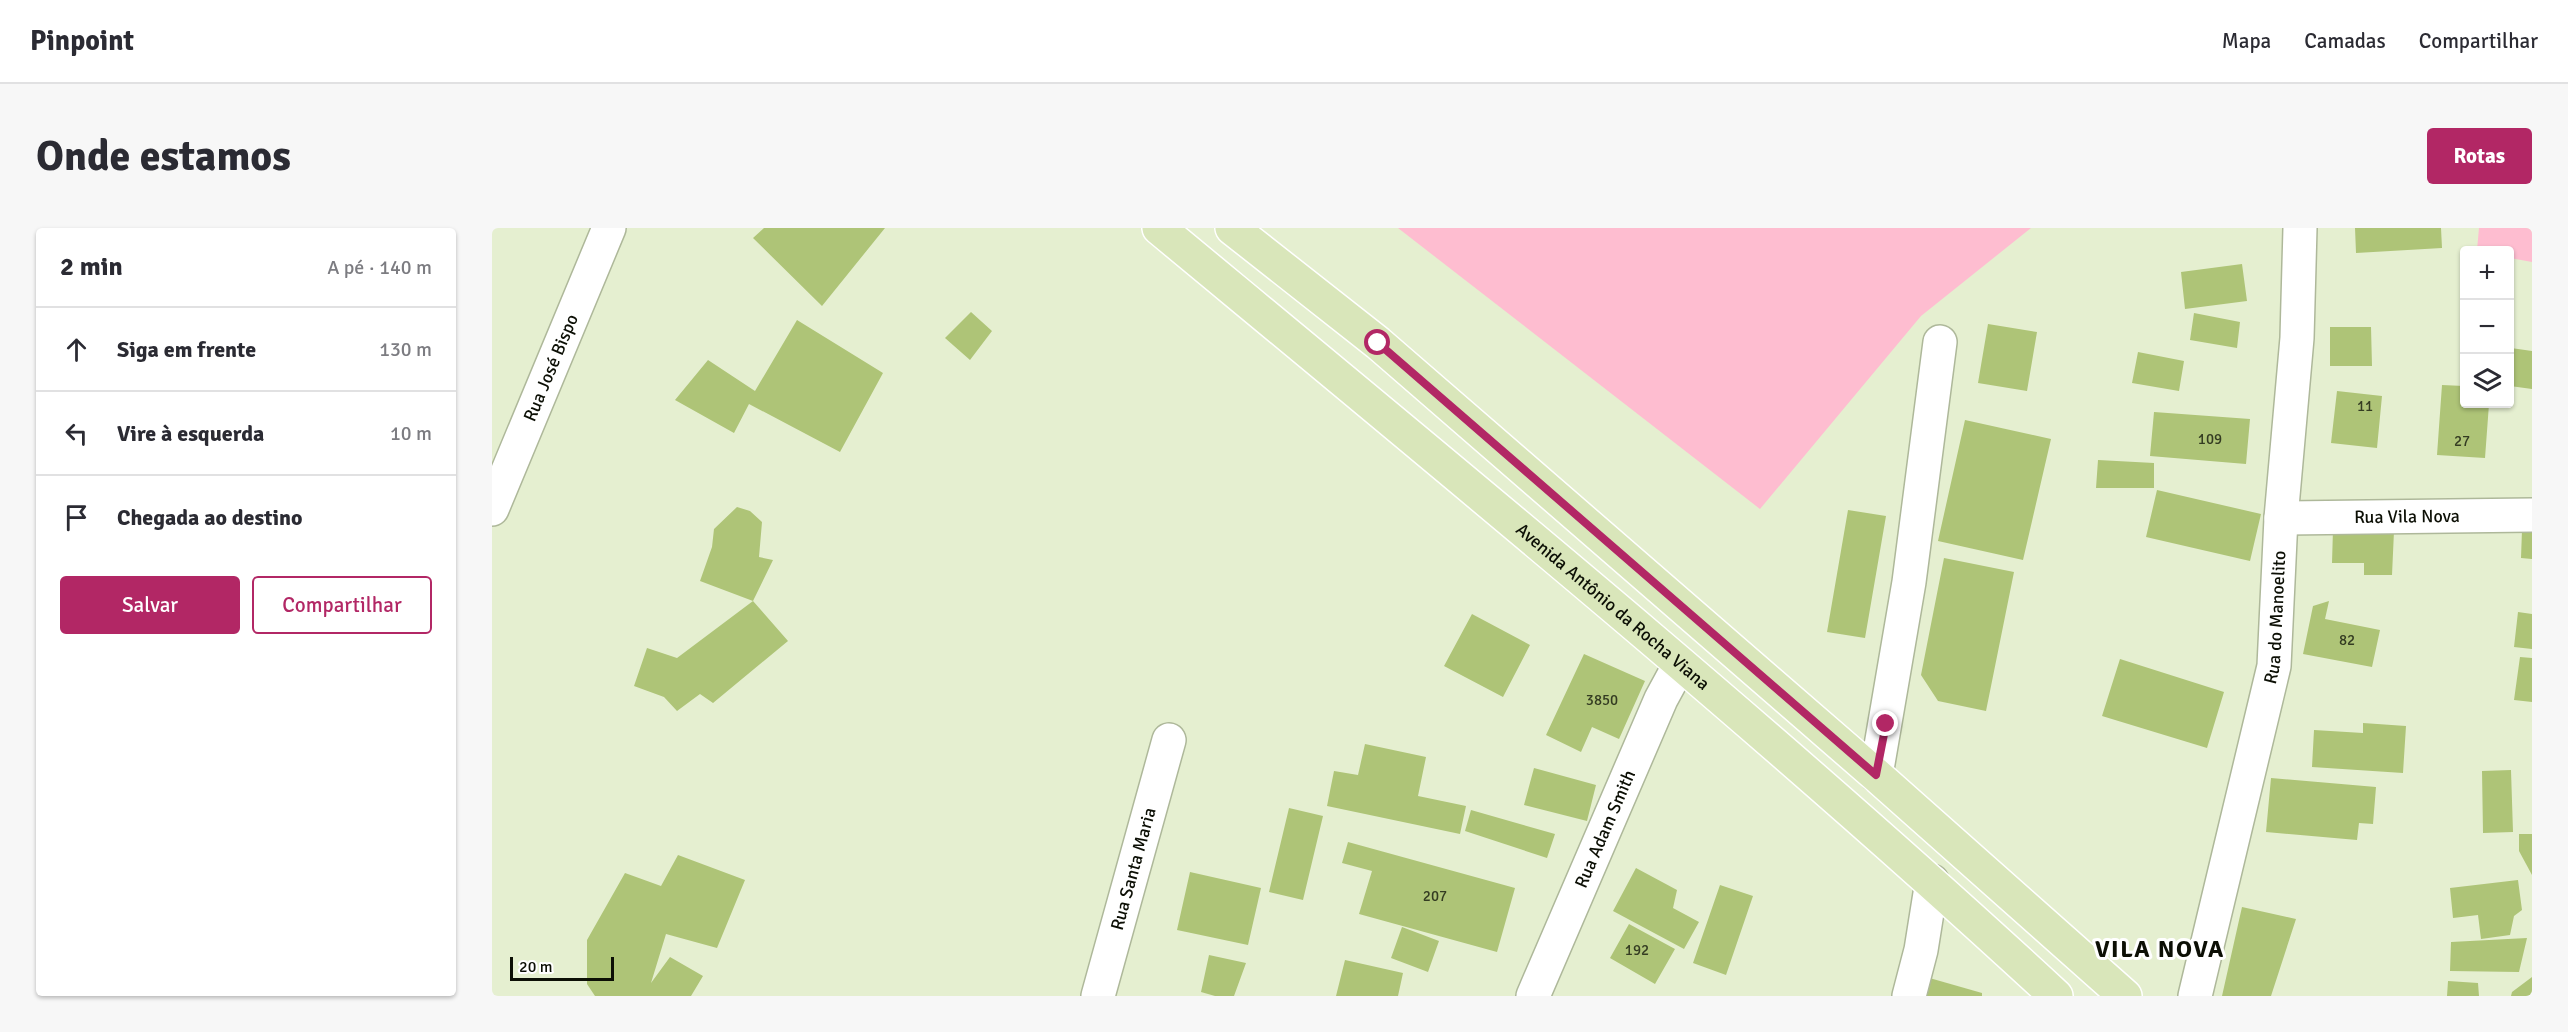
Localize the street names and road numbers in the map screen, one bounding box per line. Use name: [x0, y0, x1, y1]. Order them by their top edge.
street label: Rua José Bispo: [519, 311, 583, 425]
street label: Rua Vila Nova: [2354, 505, 2460, 528]
street label: Avenida Antônio da Rocha Viana: [1512, 518, 1714, 695]
street label: Rua do Manoelito: [2259, 550, 2290, 686]
street label: Rua Adam Smith: [1570, 766, 1640, 891]
street label: Rua Santa Maria: [1106, 805, 1161, 933]

